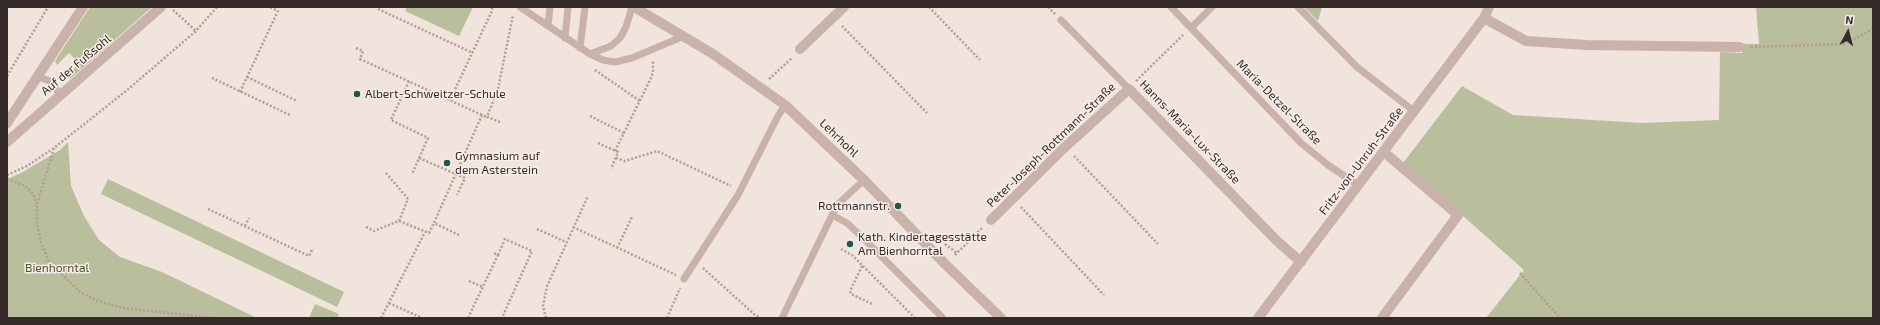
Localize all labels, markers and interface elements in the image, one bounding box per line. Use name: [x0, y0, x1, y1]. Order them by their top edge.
north arrow: [1828, 12, 1868, 52]
text: N: [1845, 13, 1854, 27]
street label: Auf der Fußsohl: [38, 32, 114, 98]
street label: Maria-Detzel-Straße: [1234, 57, 1324, 147]
street label: Hanns-Maria-Lux-Straße: [1137, 77, 1243, 187]
street label: Peter-Joseph-Rottmann-Straße: [984, 80, 1118, 210]
place label: Albert-Schweitzer-Schule: [365, 87, 506, 101]
marker: Albert-Schweitzer-Schule: [352, 89, 362, 99]
street label: Fritz-von-Unruh-Straße: [1316, 104, 1406, 218]
street label: Lehrhohl: [816, 116, 862, 160]
place label: Gymnasium auf dem Asterstein: [455, 149, 540, 177]
marker: Gymnasium auf dem Asterstein: [442, 158, 452, 168]
place label: Rottmannstr.: [818, 199, 890, 213]
marker: Rottmannstr.: [893, 201, 903, 211]
place label: Kath. Kindertagesstätte Am Bienhorntal: [858, 230, 987, 258]
marker: Kath. Kindertagesstätte Am Bienhorntal: [845, 239, 855, 249]
park label: Bienhorntal: [25, 261, 89, 275]

